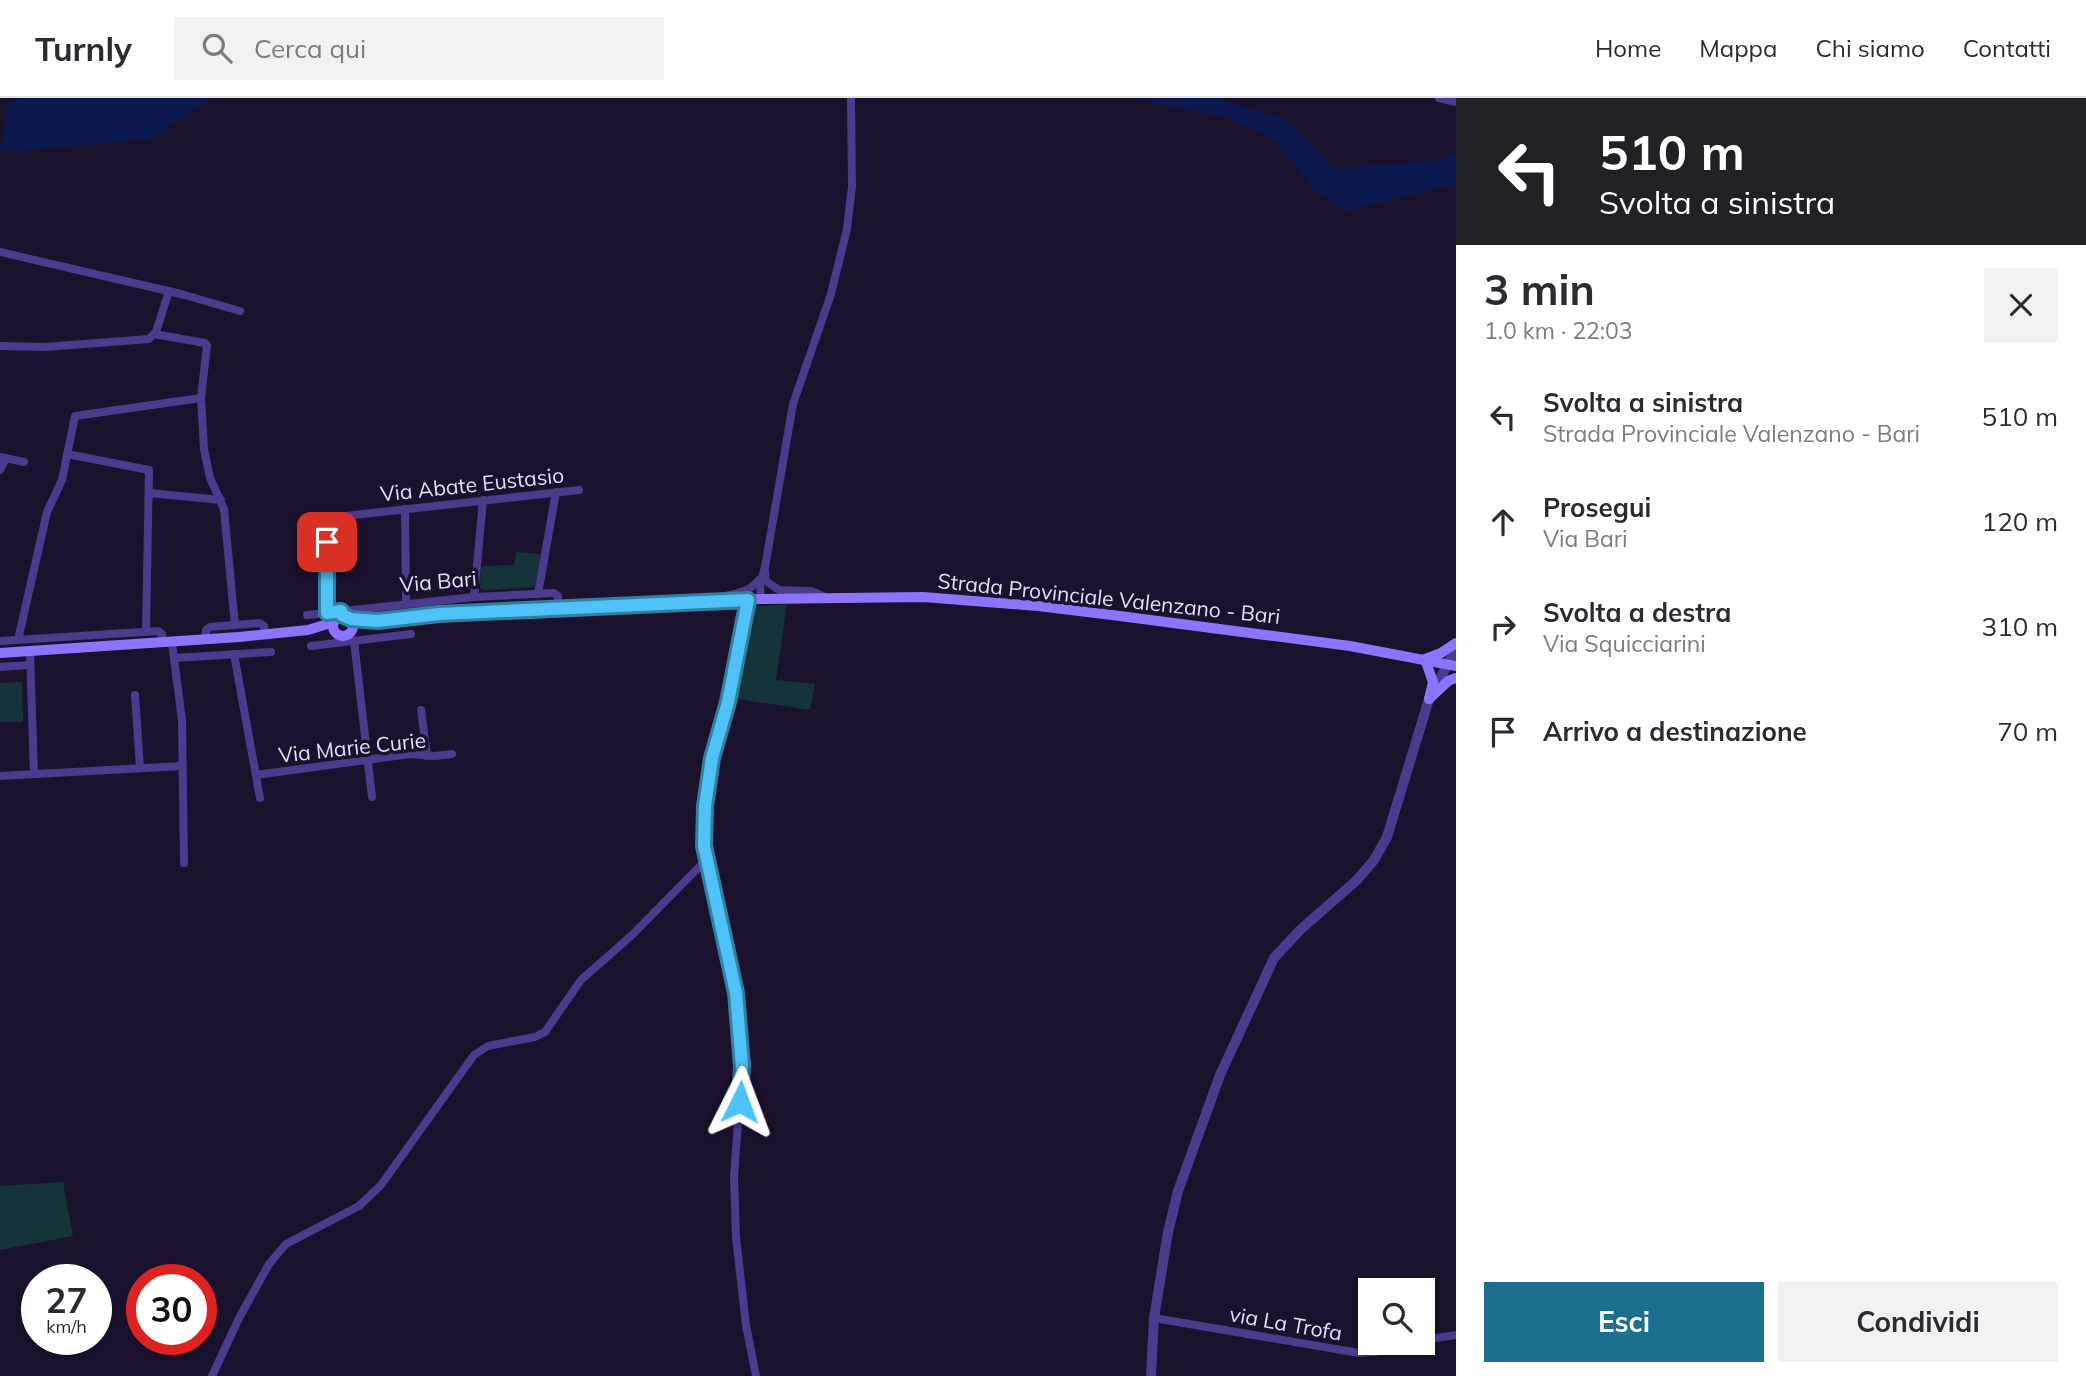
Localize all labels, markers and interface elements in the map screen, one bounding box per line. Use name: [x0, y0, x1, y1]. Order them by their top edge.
search box: [174, 17, 664, 80]
text: Turnly: [35, 28, 132, 69]
icon: search: [198, 29, 236, 67]
text: Cerca qui: [254, 32, 366, 65]
text: Home: [1595, 33, 1661, 63]
text: Mappa: [1699, 33, 1777, 63]
text: Chi siamo: [1815, 33, 1925, 63]
text: Contatti: [1963, 33, 2051, 63]
text: 510 m: [1599, 121, 1745, 182]
icon: left: [1484, 126, 1575, 217]
text: Svolta a sinistra: [1599, 182, 1835, 222]
text: 3 min: [1484, 263, 1595, 316]
button: close: [1984, 268, 2058, 342]
text: 1.0 km · 22:03: [1484, 316, 1633, 345]
text: Svolta a sinistra: [1543, 386, 1743, 419]
icon: left: [1484, 398, 1522, 436]
text: 510 m: [1982, 400, 2058, 433]
text: Strada Provinciale Valenzano - Bari: [1543, 419, 1920, 448]
street label: Via Abate Eustasio: [379, 461, 565, 507]
text: Prosegui: [1543, 491, 1651, 524]
icon: ahead: [1484, 503, 1522, 541]
text: 120 m: [1982, 505, 2058, 538]
pin: [297, 512, 357, 572]
icon: arrive: [308, 523, 346, 561]
text: Via Bari: [1543, 524, 1628, 553]
street label: Via Bari: [398, 565, 478, 597]
street label: Strada Provinciale Valenzano - Bari: [936, 567, 1282, 629]
text: Svolta a destra: [1543, 596, 1731, 629]
icon: right: [1484, 608, 1522, 646]
text: 310 m: [1982, 610, 2058, 643]
text: Via Squicciarini: [1543, 629, 1706, 658]
icon: arrive: [1484, 713, 1522, 751]
text: Arrivo a destinazione: [1543, 715, 1807, 748]
text: 70 m: [1997, 715, 2058, 748]
street label: Via Marie Curie: [277, 726, 427, 768]
position arrow: [703, 1065, 777, 1139]
speed limit sign: 30: [126, 1264, 217, 1355]
text: 27: [45, 1278, 88, 1322]
map controls: [1358, 1278, 1435, 1355]
button: search: [1358, 1278, 1435, 1355]
button: Esci: [1484, 1282, 1764, 1362]
button: Condividi: [1778, 1282, 2058, 1362]
street label: via La Trofa: [1228, 1300, 1344, 1346]
text: km/h: [46, 1315, 87, 1338]

